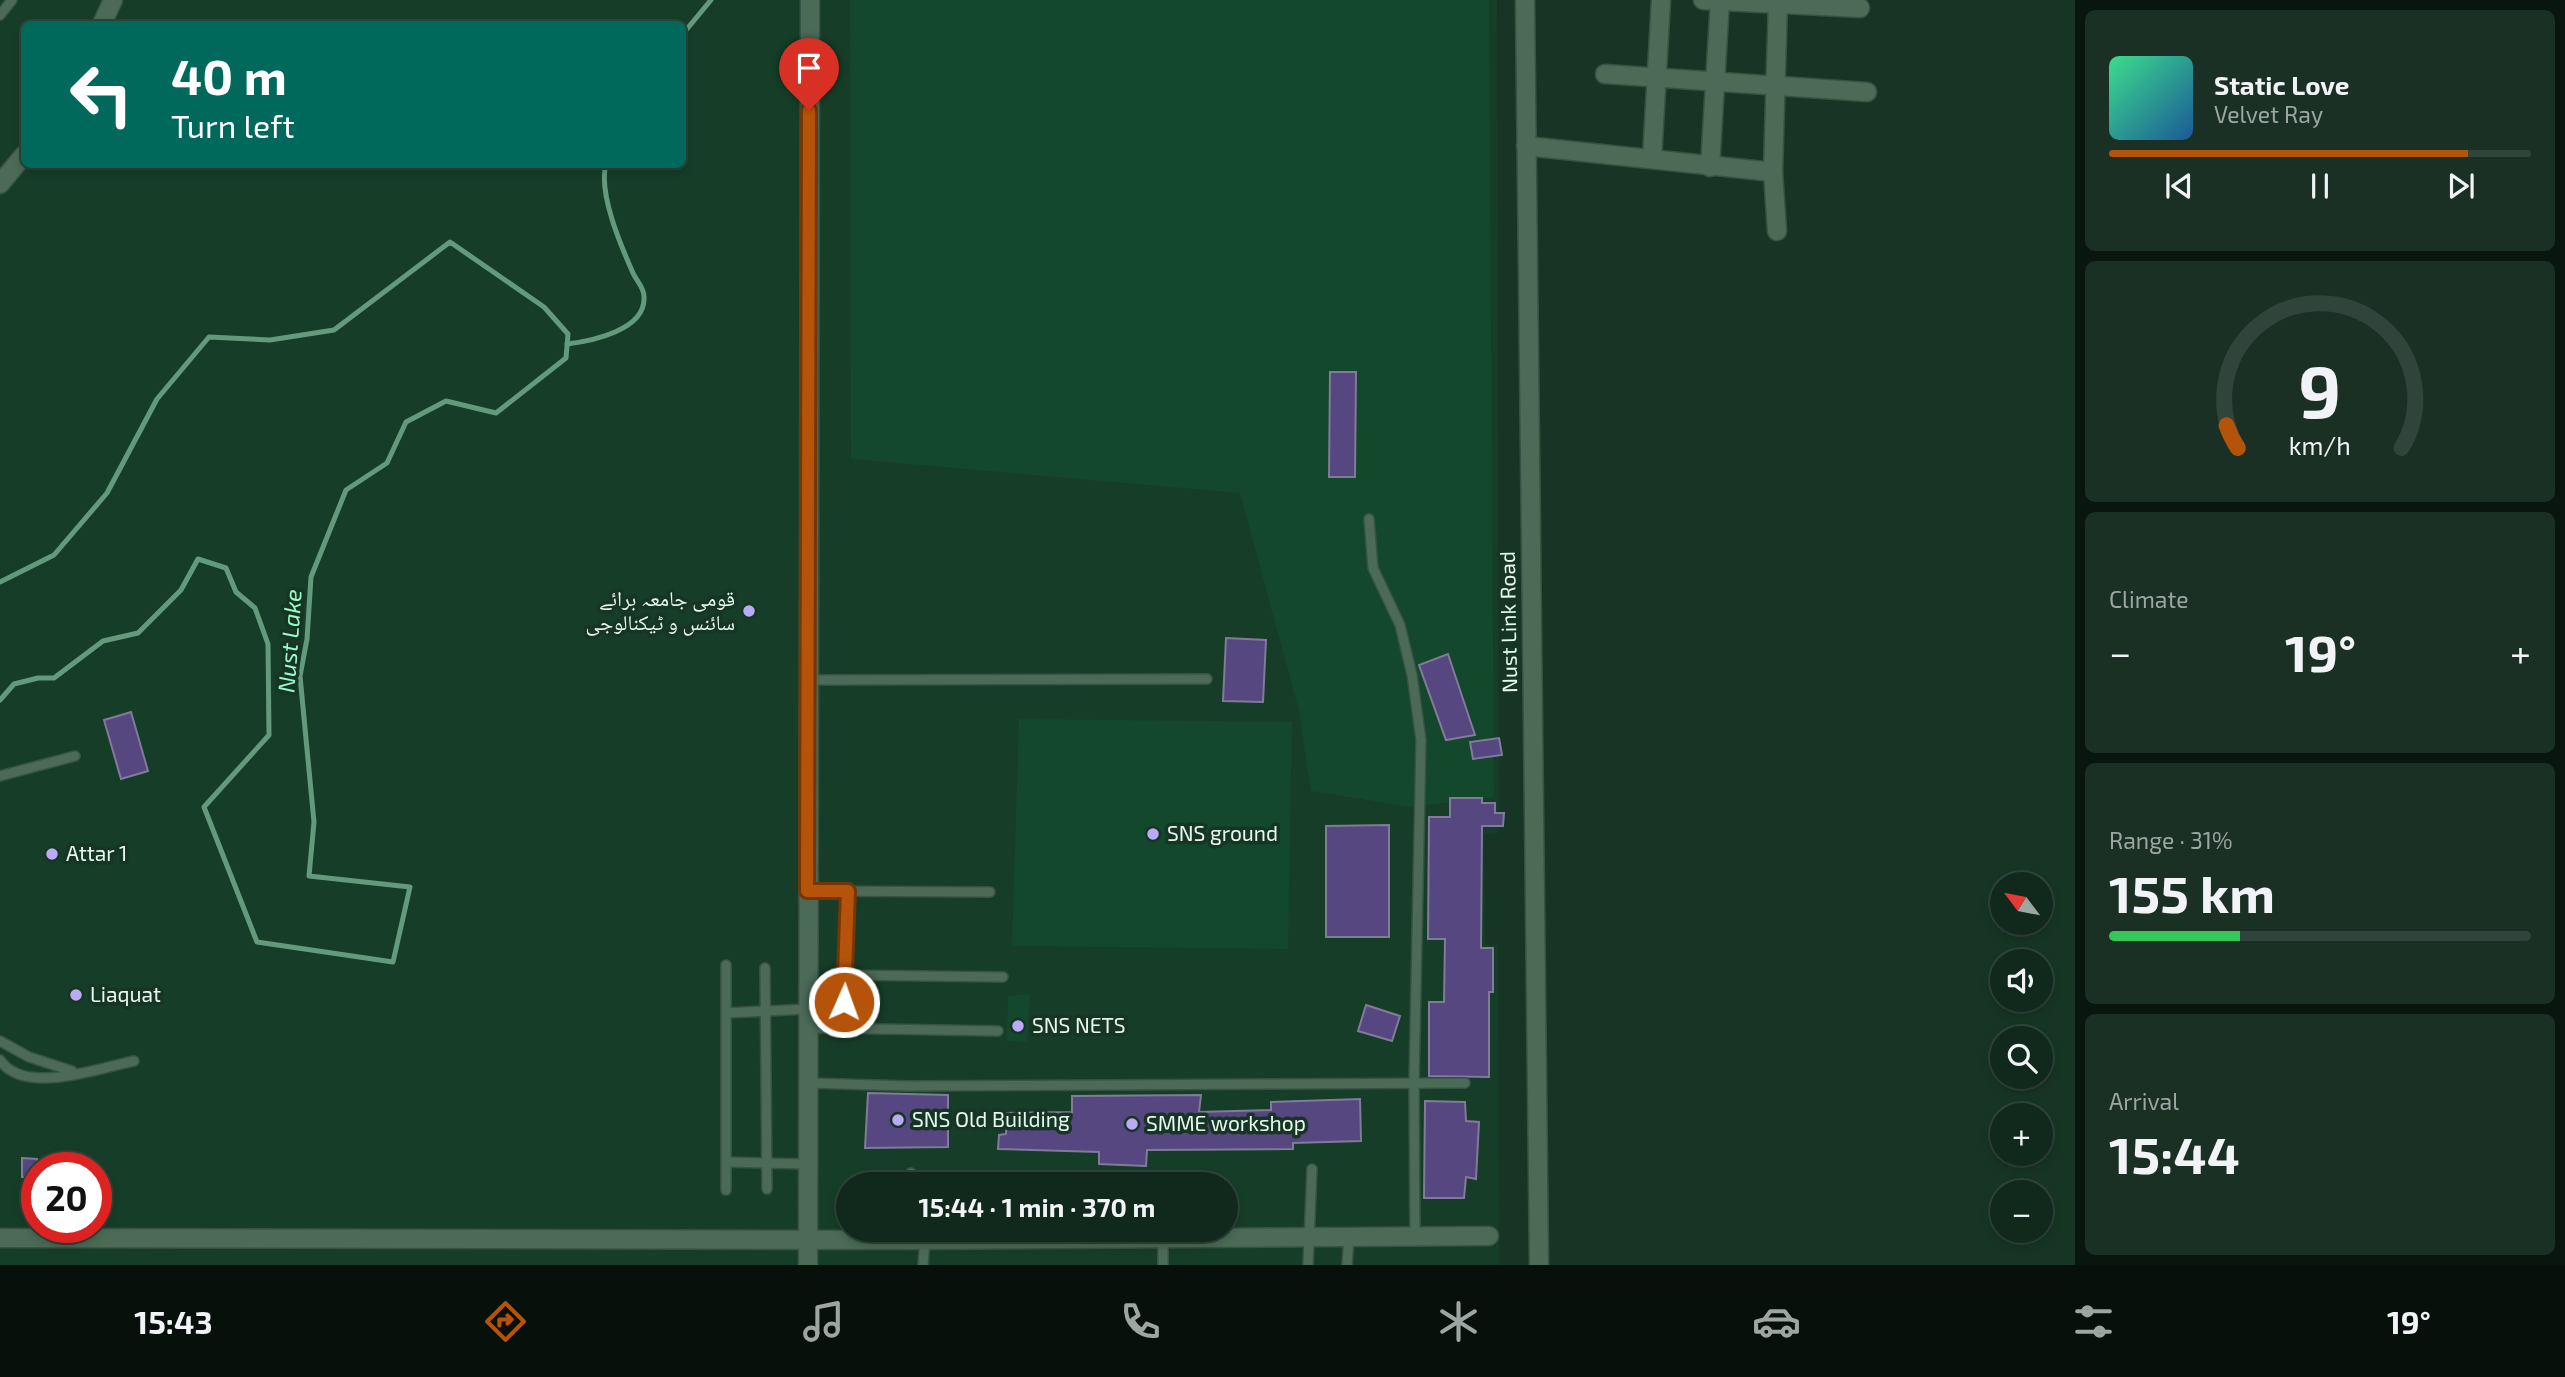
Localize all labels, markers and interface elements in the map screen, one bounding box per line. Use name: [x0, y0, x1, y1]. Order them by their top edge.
pin: [779, 38, 839, 110]
text: 40 m: [171, 46, 287, 105]
icon: left: [56, 49, 147, 140]
icon: arrive: [790, 49, 828, 87]
text: Static Love: [2214, 69, 2350, 100]
text: Velvet Ray: [2214, 100, 2323, 128]
text: Turn left: [171, 106, 295, 144]
icon: previous: [2160, 167, 2198, 205]
icon: pause: [2301, 167, 2339, 205]
icon: next: [2442, 167, 2480, 205]
text: 9: [2299, 345, 2341, 433]
text: km/h: [2289, 429, 2351, 459]
street label: Nust Link Road: [1494, 551, 1521, 693]
place label: قومی جامعہ برائے سائنس و ٹیکنالوجی: [586, 585, 735, 636]
text: Climate: [2109, 585, 2189, 613]
water label: Nust Lake: [271, 588, 307, 694]
marker: قومی جامعہ برائے سائنس و ٹیکنالوجی: [741, 603, 757, 619]
text: 19°: [2285, 620, 2356, 682]
text: −: [2109, 629, 2131, 675]
text: +: [2510, 629, 2531, 675]
place label: SNS ground: [1167, 820, 1278, 845]
marker: SNS ground: [1145, 826, 1161, 842]
text: Range · 31%: [2109, 826, 2233, 854]
place label: Attar 1: [66, 840, 127, 865]
marker: Attar 1: [44, 846, 60, 862]
text: 155 km: [2109, 861, 2275, 923]
north arrow: [1990, 872, 2053, 934]
map controls: [1990, 872, 2053, 1243]
button: sound: [1990, 949, 2053, 1012]
position arrow: [807, 965, 881, 1039]
place label: Liaquat: [90, 981, 161, 1006]
marker: Liaquat: [68, 987, 84, 1003]
place label: SNS NETS: [1032, 1012, 1126, 1037]
marker: SNS NETS: [1010, 1018, 1026, 1034]
button: search: [1990, 1026, 2053, 1089]
text: Arrival: [2109, 1087, 2179, 1115]
button: +: [1990, 1103, 2053, 1166]
place label: SNS Old Building: [912, 1106, 1070, 1131]
place label: SMME workshop: [1146, 1110, 1306, 1135]
marker: SNS Old Building: [890, 1112, 906, 1128]
marker: SMME workshop: [1124, 1116, 1140, 1132]
text: 15:44: [2109, 1122, 2240, 1184]
speed limit sign: 20: [21, 1152, 112, 1243]
button: −: [1990, 1180, 2053, 1243]
text: 15:44 · 1 min · 370 m: [919, 1191, 1155, 1222]
icon: directions: [481, 1297, 530, 1346]
icon: music: [799, 1297, 848, 1346]
icon: phone: [1116, 1297, 1165, 1346]
icon: climate: [1434, 1297, 1483, 1346]
icon: car: [1752, 1297, 1801, 1346]
icon: filters: [2069, 1297, 2118, 1346]
text: 15:43: [134, 1302, 213, 1340]
text: 19°: [2387, 1302, 2431, 1340]

